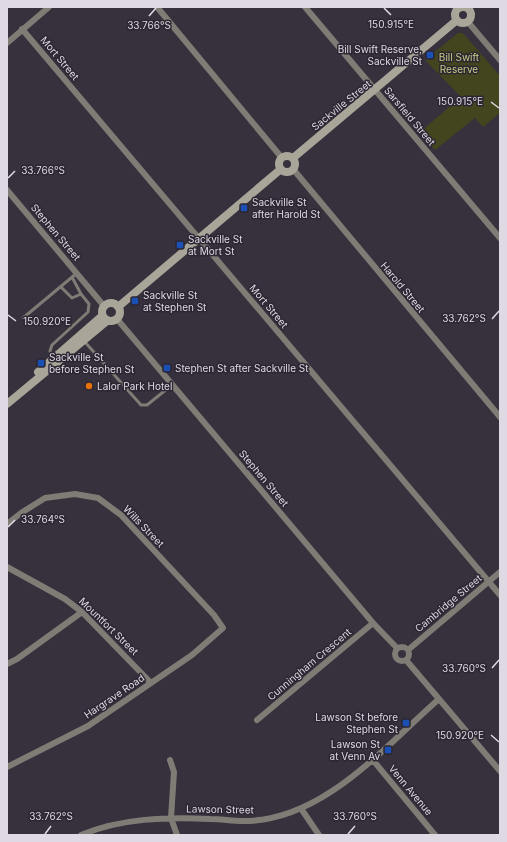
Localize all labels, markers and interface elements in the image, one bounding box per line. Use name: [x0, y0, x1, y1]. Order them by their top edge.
text: 150.915°E: [368, 18, 414, 30]
text: 33.766°S: [127, 19, 171, 31]
street label: Mort Street: [38, 34, 82, 83]
place label: Bill Swift Reserve, Sackville St: [338, 43, 423, 67]
marker: Bill Swift Reserve, Sackville St: [425, 50, 435, 60]
park label: Bill Swift Reserve: [439, 51, 480, 75]
street label: Sackville Street: [309, 77, 374, 133]
street label: Sarsfield Street: [382, 84, 438, 148]
text: 150.915°E: [437, 95, 483, 107]
text: 33.766°S: [21, 164, 65, 176]
place label: Sackville St after Harold St: [252, 196, 321, 220]
street label: Stephen Street: [29, 201, 84, 263]
marker: Sackville St after Harold St: [239, 203, 249, 213]
place label: Sackville St at Mort St: [188, 233, 243, 257]
marker: Sackville St at Mort St: [175, 240, 185, 250]
street label: Harold Street: [378, 259, 428, 315]
street label: Mort Street: [247, 282, 291, 331]
place label: Sackville St at Stephen St: [143, 289, 207, 313]
marker: Sackville St at Stephen St: [130, 296, 140, 306]
text: 33.762°S: [442, 312, 486, 324]
text: 150.920°E: [23, 315, 71, 327]
place label: Sackville St before Stephen St: [49, 351, 135, 375]
marker: Sackville St before Stephen St: [36, 358, 46, 368]
place label: Stephen St after Sackville St: [175, 362, 309, 374]
marker: Stephen St after Sackville St: [162, 363, 172, 373]
place label: Lalor Park Hotel: [97, 380, 172, 392]
marker: Lalor Park Hotel: [84, 381, 94, 391]
street label: Stephen Street: [237, 447, 292, 509]
street label: Wills Street: [121, 503, 167, 550]
text: 33.764°S: [21, 513, 65, 525]
street label: Cambridge Street: [412, 571, 484, 634]
street label: Mountfort Street: [77, 595, 142, 658]
street label: Cunningham Crescent: [265, 625, 354, 702]
text: 33.760°S: [442, 662, 486, 674]
street label: Hargrave Road: [82, 671, 146, 721]
place label: Lawson St before Stephen St: [315, 711, 399, 735]
marker: Lawson St before Stephen St: [401, 718, 411, 728]
text: 150.920°E: [436, 729, 484, 741]
place label: Lawson St at Venn Av: [330, 738, 381, 762]
marker: Lawson St at Venn Av: [383, 745, 393, 755]
street label: Venn Avenue: [386, 762, 436, 818]
street label: Lawson Street: [186, 802, 255, 816]
text: 33.762°S: [29, 810, 73, 822]
text: 33.760°S: [333, 810, 377, 822]

